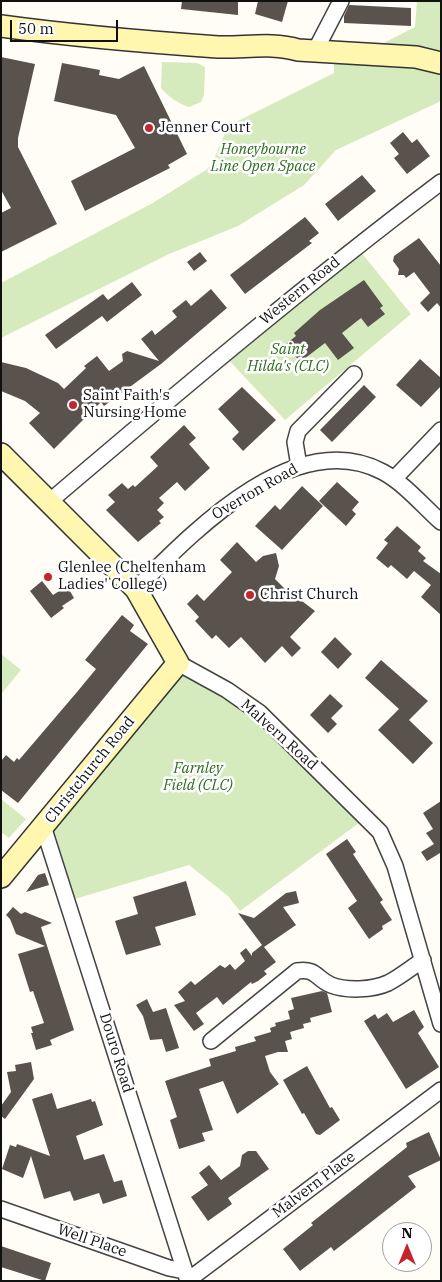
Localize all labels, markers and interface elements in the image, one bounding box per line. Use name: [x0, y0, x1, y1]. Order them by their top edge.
scale bar: [12, 10, 120, 42]
text: 50 m: [18, 19, 54, 38]
place label: Jenner Court: [159, 119, 250, 137]
marker: Jenner Court: [143, 122, 155, 134]
park label: Honeybourne Line Open Space: [211, 141, 315, 176]
street label: Western Road: [256, 253, 344, 329]
park label: Saint Hilda's (CLC): [247, 341, 329, 376]
place label: Saint Faith's Nursing Home: [83, 387, 186, 422]
marker: Saint Faith's Nursing Home: [67, 399, 79, 411]
street label: Overton Road: [209, 460, 301, 524]
place label: Glenlee (Cheltenham Ladies' College): [58, 559, 206, 594]
marker: Glenlee (Cheltenham Ladies' College): [42, 571, 54, 583]
place label: Christ Church: [260, 586, 359, 604]
marker: Christ Church: [244, 589, 256, 601]
street label: Malvern Road: [237, 696, 321, 774]
street label: Christchurch Road: [41, 713, 139, 827]
park label: Farnley Field (CLC): [163, 760, 233, 795]
street label: Douro Road: [95, 1011, 137, 1095]
street label: Malvern Place: [269, 1148, 359, 1222]
street label: Well Place: [55, 1221, 129, 1261]
north arrow: [382, 1222, 432, 1272]
text: N: [401, 1224, 413, 1242]

